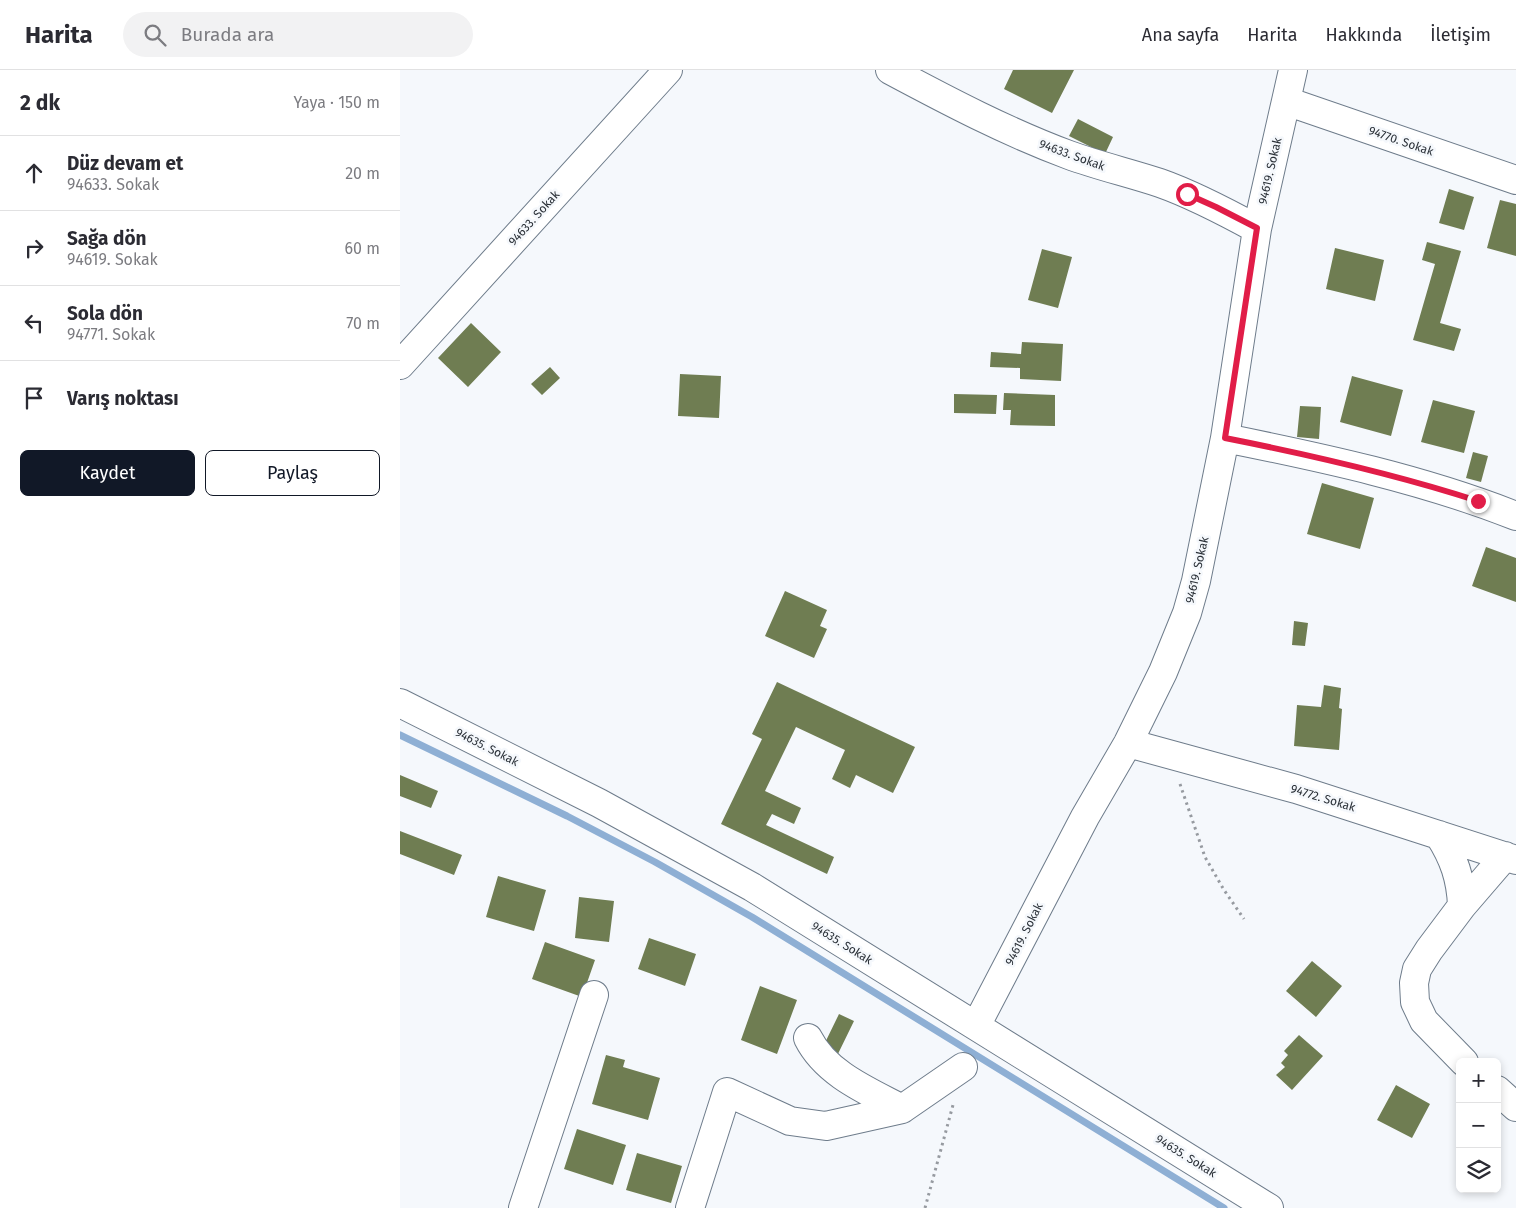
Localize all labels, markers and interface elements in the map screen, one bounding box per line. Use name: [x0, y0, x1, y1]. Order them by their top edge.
search box: [123, 12, 473, 57]
text: Harita: [25, 21, 93, 49]
icon: search: [141, 21, 169, 49]
text: Burada ara: [181, 23, 274, 46]
text: Ana sayfa: [1142, 24, 1219, 46]
text: Harita: [1247, 24, 1298, 46]
text: Hakkında: [1326, 24, 1402, 46]
text: İletişim: [1430, 24, 1491, 46]
text: 2 dk: [20, 90, 60, 116]
text: Yaya · 150 m: [294, 93, 380, 112]
street label: 94770. Sokak: [1367, 123, 1436, 159]
street label: 94619. Sokak: [1256, 135, 1285, 206]
street label: 94633. Sokak: [1037, 137, 1108, 174]
text: Düz devam et: [67, 152, 183, 175]
icon: ahead: [20, 159, 48, 187]
text: 20 m: [345, 164, 380, 183]
text: 94633. Sokak: [67, 175, 159, 194]
route start: [1176, 183, 1199, 206]
street label: 94633. Sokak: [506, 187, 563, 248]
text: Sağa dön: [67, 227, 147, 250]
icon: right: [20, 234, 48, 262]
text: 60 m: [345, 239, 380, 258]
text: 94619. Sokak: [67, 250, 158, 269]
text: Sola dön: [67, 302, 143, 325]
icon: left: [20, 309, 48, 337]
text: 70 m: [346, 314, 380, 333]
text: 94771. Sokak: [67, 325, 155, 344]
icon: arrive: [20, 384, 48, 412]
text: Varış noktası: [67, 387, 179, 410]
button: Kaydet: [20, 450, 195, 496]
button: Paylaş: [205, 450, 380, 496]
route end: [1467, 490, 1490, 513]
street label: 94619. Sokak: [1183, 534, 1212, 605]
street label: 94635. Sokak: [453, 725, 522, 769]
street label: 94772. Sokak: [1289, 782, 1358, 815]
street label: 94619. Sokak: [1002, 900, 1046, 968]
street label: 94635. Sokak: [809, 919, 876, 968]
map controls: [1456, 1058, 1501, 1193]
button: +: [1456, 1058, 1501, 1103]
button: −: [1456, 1103, 1501, 1148]
street label: 94635. Sokak: [1153, 1132, 1220, 1181]
button: layers: [1456, 1148, 1501, 1193]

